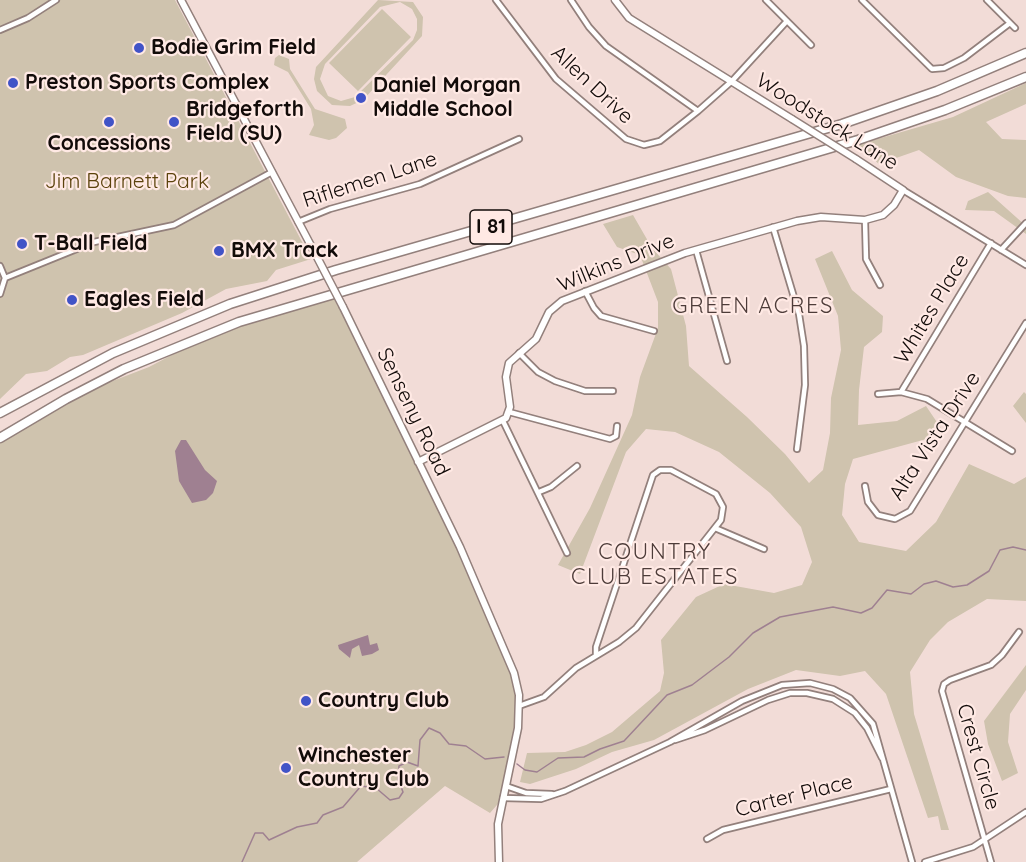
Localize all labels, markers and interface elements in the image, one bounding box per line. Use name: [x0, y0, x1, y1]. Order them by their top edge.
place label: Bodie Grim Field: [151, 35, 316, 61]
marker: Bodie Grim Field: [132, 41, 146, 55]
street label: Allen Drive: [546, 41, 638, 129]
street label: Woodstock Lane: [751, 68, 903, 176]
place label: Preston Sports Complex: [25, 70, 269, 96]
place label: Daniel Morgan Middle School: [373, 73, 521, 123]
marker: Preston Sports Complex: [6, 76, 20, 90]
marker: Daniel Morgan Middle School: [354, 91, 368, 105]
place label: Bridgeforth Field (SU): [186, 97, 304, 147]
marker: Concessions: [102, 115, 116, 129]
marker: Bridgeforth Field (SU): [167, 115, 181, 129]
place label: Concessions: [47, 131, 171, 157]
street label: Riflemen Lane: [300, 146, 440, 214]
park label: Jim Barnett Park: [45, 169, 209, 195]
road number: I 81: [470, 210, 512, 244]
street label: Wilkins Drive: [554, 228, 678, 298]
place label: T-Ball Field: [34, 231, 147, 257]
marker: T-Ball Field: [15, 237, 29, 251]
place label: BMX Track: [231, 238, 338, 264]
marker: BMX Track: [212, 244, 226, 258]
street label: Whites Place: [889, 249, 975, 369]
place label: Eagles Field: [84, 287, 204, 313]
marker: Eagles Field: [65, 293, 79, 307]
district label: GREEN ACRES: [672, 293, 834, 319]
street label: Senseny Road: [371, 344, 455, 480]
street label: Alta Vista Drive: [884, 367, 986, 505]
district label: COUNTRY CLUB ESTATES: [571, 539, 739, 590]
place label: Country Club: [318, 688, 449, 714]
marker: Country Club: [299, 694, 313, 708]
street label: Crest Circle: [951, 701, 1005, 813]
place label: Winchester Country Club: [298, 743, 429, 793]
marker: Winchester Country Club: [279, 761, 293, 775]
street label: Carter Place: [733, 769, 855, 823]

